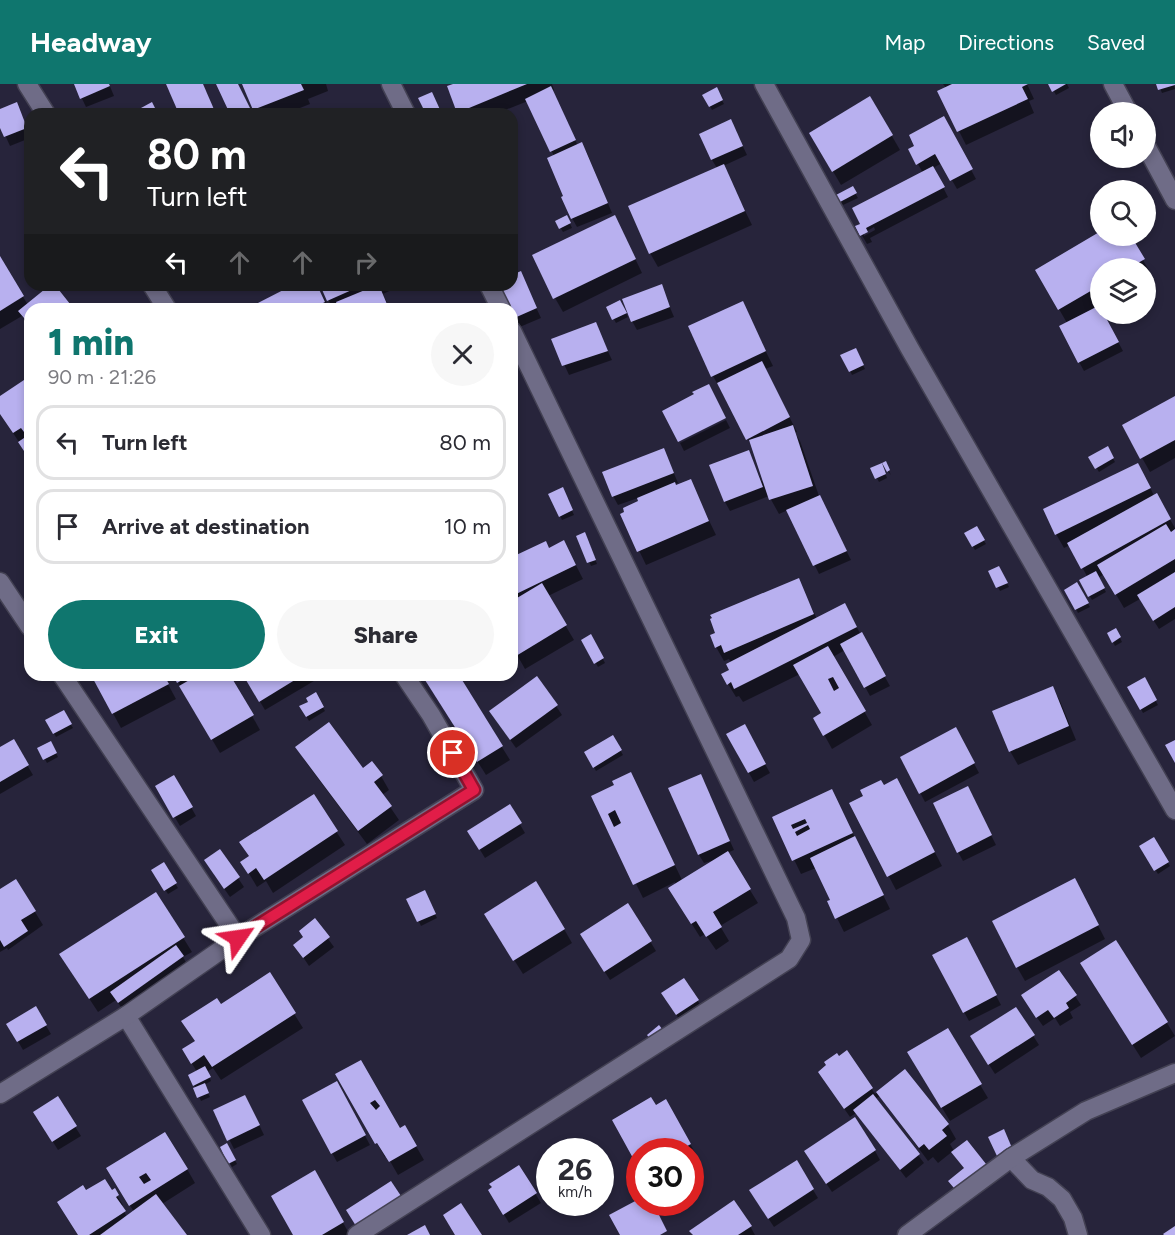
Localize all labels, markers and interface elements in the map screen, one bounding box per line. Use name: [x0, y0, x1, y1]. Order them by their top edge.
text: Headway: [30, 25, 152, 59]
text: Map: [884, 30, 925, 55]
text: Directions: [958, 30, 1054, 55]
text: Saved: [1087, 30, 1145, 55]
map controls: [1090, 102, 1156, 324]
button: sound: [1090, 102, 1156, 168]
text: 80 m: [147, 129, 247, 180]
icon: left: [48, 132, 126, 210]
text: Turn left: [147, 180, 247, 213]
button: search: [1090, 180, 1156, 246]
icon: left: [160, 246, 193, 279]
icon: ahead: [223, 246, 256, 279]
icon: ahead: [286, 246, 319, 279]
icon: right: [349, 246, 382, 279]
button: layers: [1090, 258, 1156, 324]
text: 1 min: [48, 321, 134, 364]
button: close: [431, 323, 494, 386]
text: 90 m · 21:26: [48, 365, 156, 389]
icon: left: [51, 426, 84, 459]
text: Turn left: [102, 429, 188, 456]
text: 80 m: [439, 429, 491, 456]
icon: arrive: [51, 510, 84, 543]
text: Arrive at destination: [102, 513, 310, 540]
text: 10 m: [444, 513, 491, 540]
button: Exit: [48, 600, 265, 669]
button: Share: [277, 600, 494, 669]
pin: [427, 727, 478, 778]
icon: arrive: [436, 736, 469, 769]
position arrow: [206, 906, 270, 970]
speed limit sign: 30: [626, 1138, 704, 1216]
text: 26: [558, 1151, 592, 1188]
text: km/h: [558, 1183, 592, 1201]

